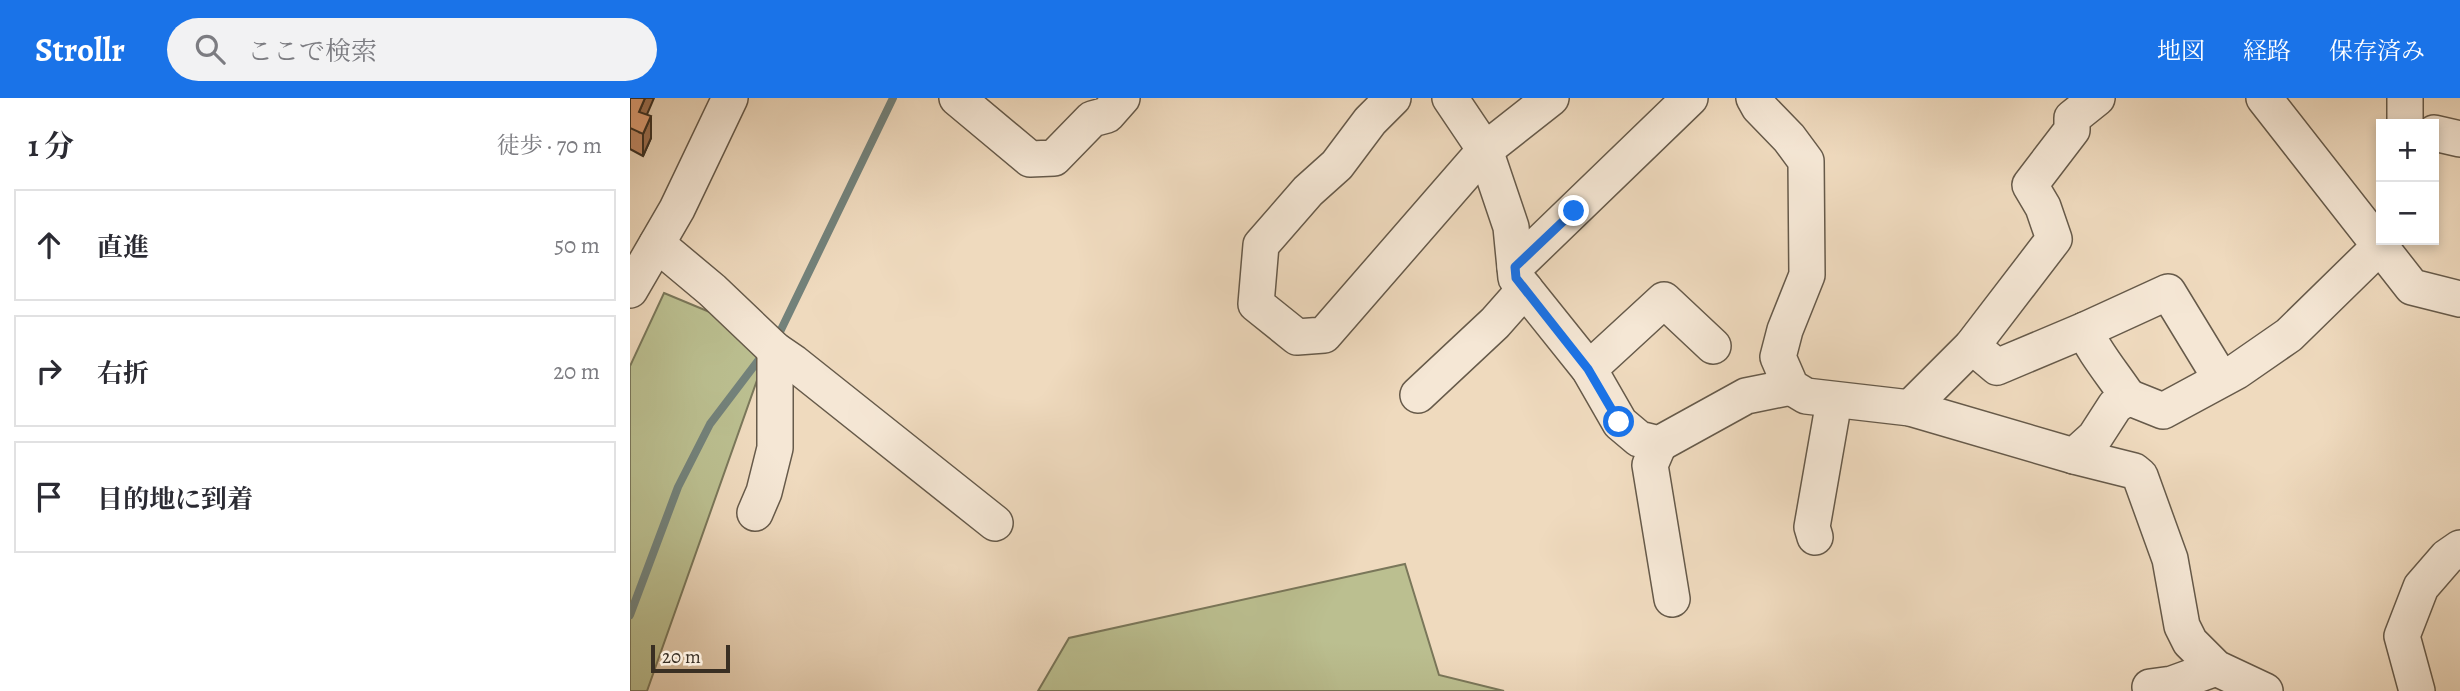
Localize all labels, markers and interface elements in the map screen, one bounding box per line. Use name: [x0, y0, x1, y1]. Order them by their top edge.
search box: [167, 18, 657, 81]
text: Strollr: [35, 27, 125, 72]
icon: search: [191, 30, 229, 68]
text: ここで検索: [247, 34, 377, 69]
text: 地図: [2157, 35, 2205, 67]
text: 経路: [2243, 35, 2291, 67]
text: 保存済み: [2329, 35, 2425, 67]
map controls: [2376, 119, 2439, 245]
button: +: [2376, 119, 2439, 182]
text: 1 分: [28, 126, 74, 166]
text: 徒歩 · 70 m: [497, 130, 602, 161]
button: −: [2376, 182, 2439, 245]
route end: [1558, 195, 1589, 226]
icon: ahead: [30, 226, 68, 264]
text: 直進: [97, 230, 149, 265]
text: 50 m: [554, 230, 600, 261]
icon: right: [30, 352, 68, 390]
text: 右折: [97, 356, 149, 391]
text: 20 m: [553, 356, 600, 387]
route start: [1603, 406, 1634, 437]
icon: arrive: [30, 478, 68, 516]
text: 目的地に到着: [97, 482, 253, 517]
scale bar: [651, 642, 730, 674]
text: 20 m: [662, 644, 701, 670]

